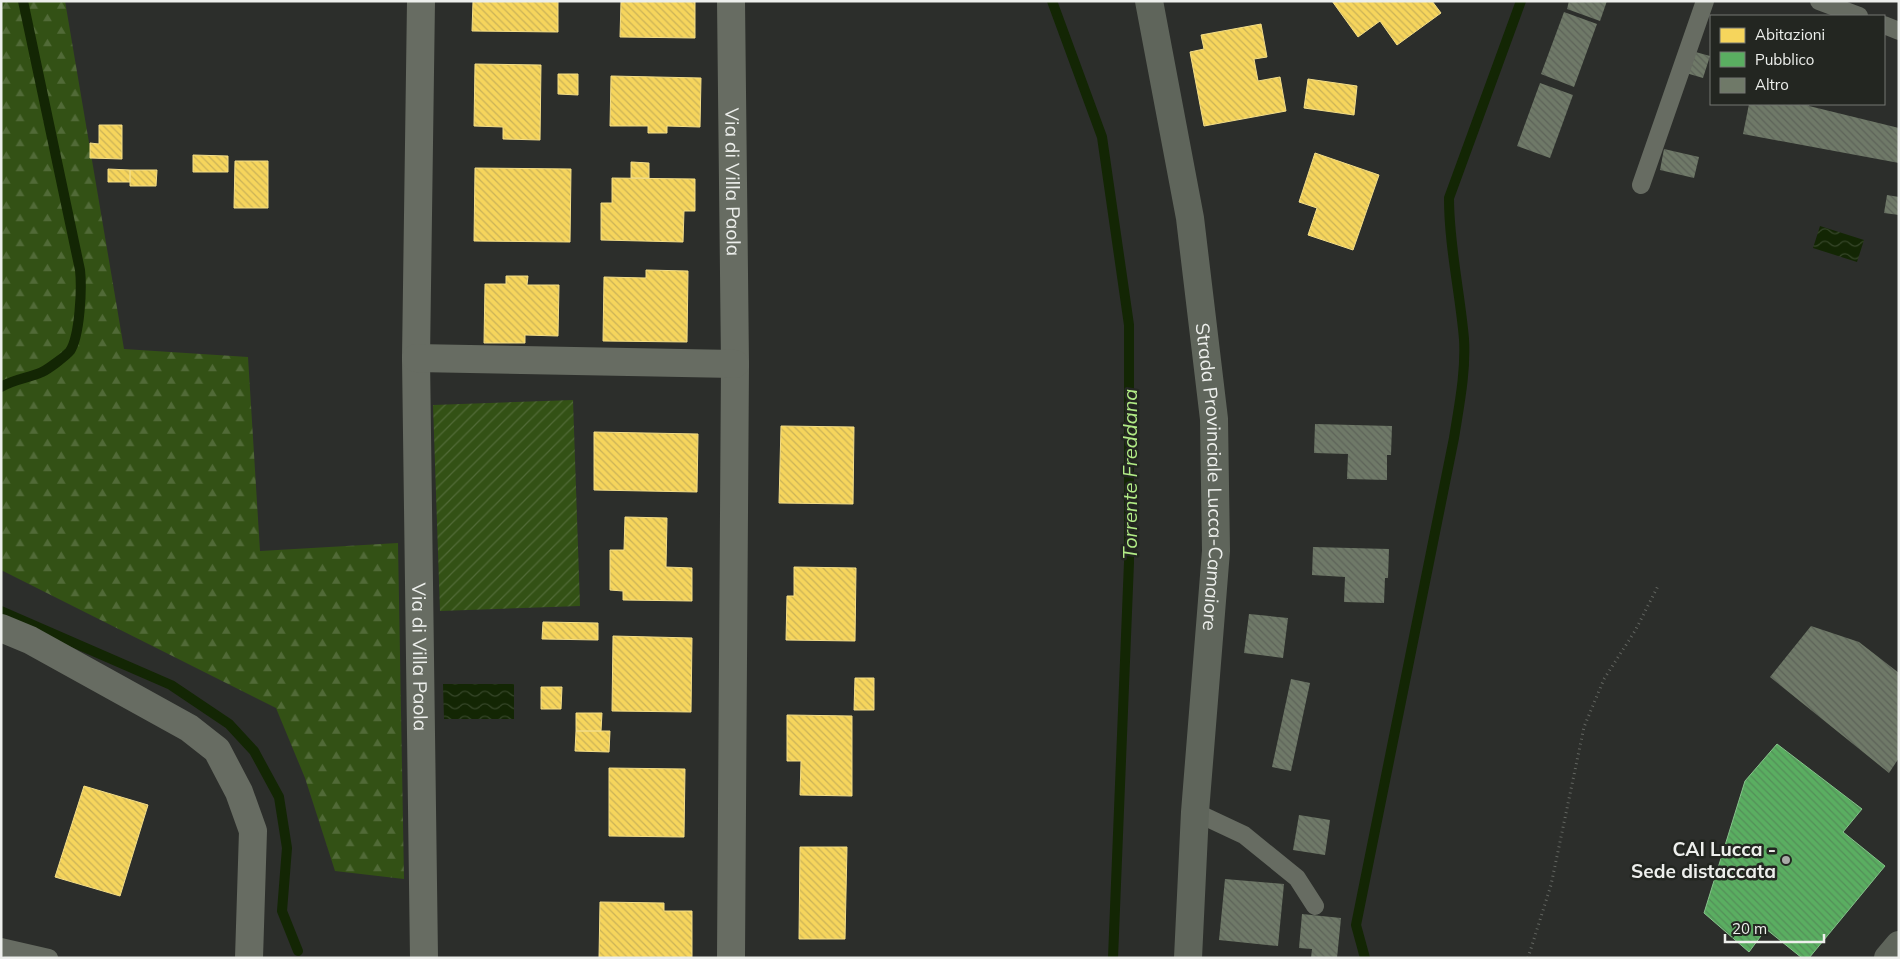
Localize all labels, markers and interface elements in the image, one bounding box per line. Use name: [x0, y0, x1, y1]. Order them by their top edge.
legend: [1710, 15, 1885, 105]
text: Abitazioni: [1755, 25, 1825, 44]
text: Pubblico: [1755, 50, 1814, 69]
text: Altro: [1755, 75, 1789, 94]
street label: Via di Villa Paola: [720, 108, 746, 256]
street label: Strada Provinciale Lucca-Camaiore: [1191, 321, 1228, 632]
water label: Torrente Freddana: [1117, 389, 1142, 559]
street label: Via di Villa Paola: [407, 583, 433, 731]
place label: CAI Lucca - Sede distaccata: [1631, 837, 1776, 883]
marker: CAI Lucca - Sede distaccata: [1780, 854, 1792, 866]
scale bar: [1725, 912, 1824, 944]
text: 20 m: [1732, 919, 1767, 938]

